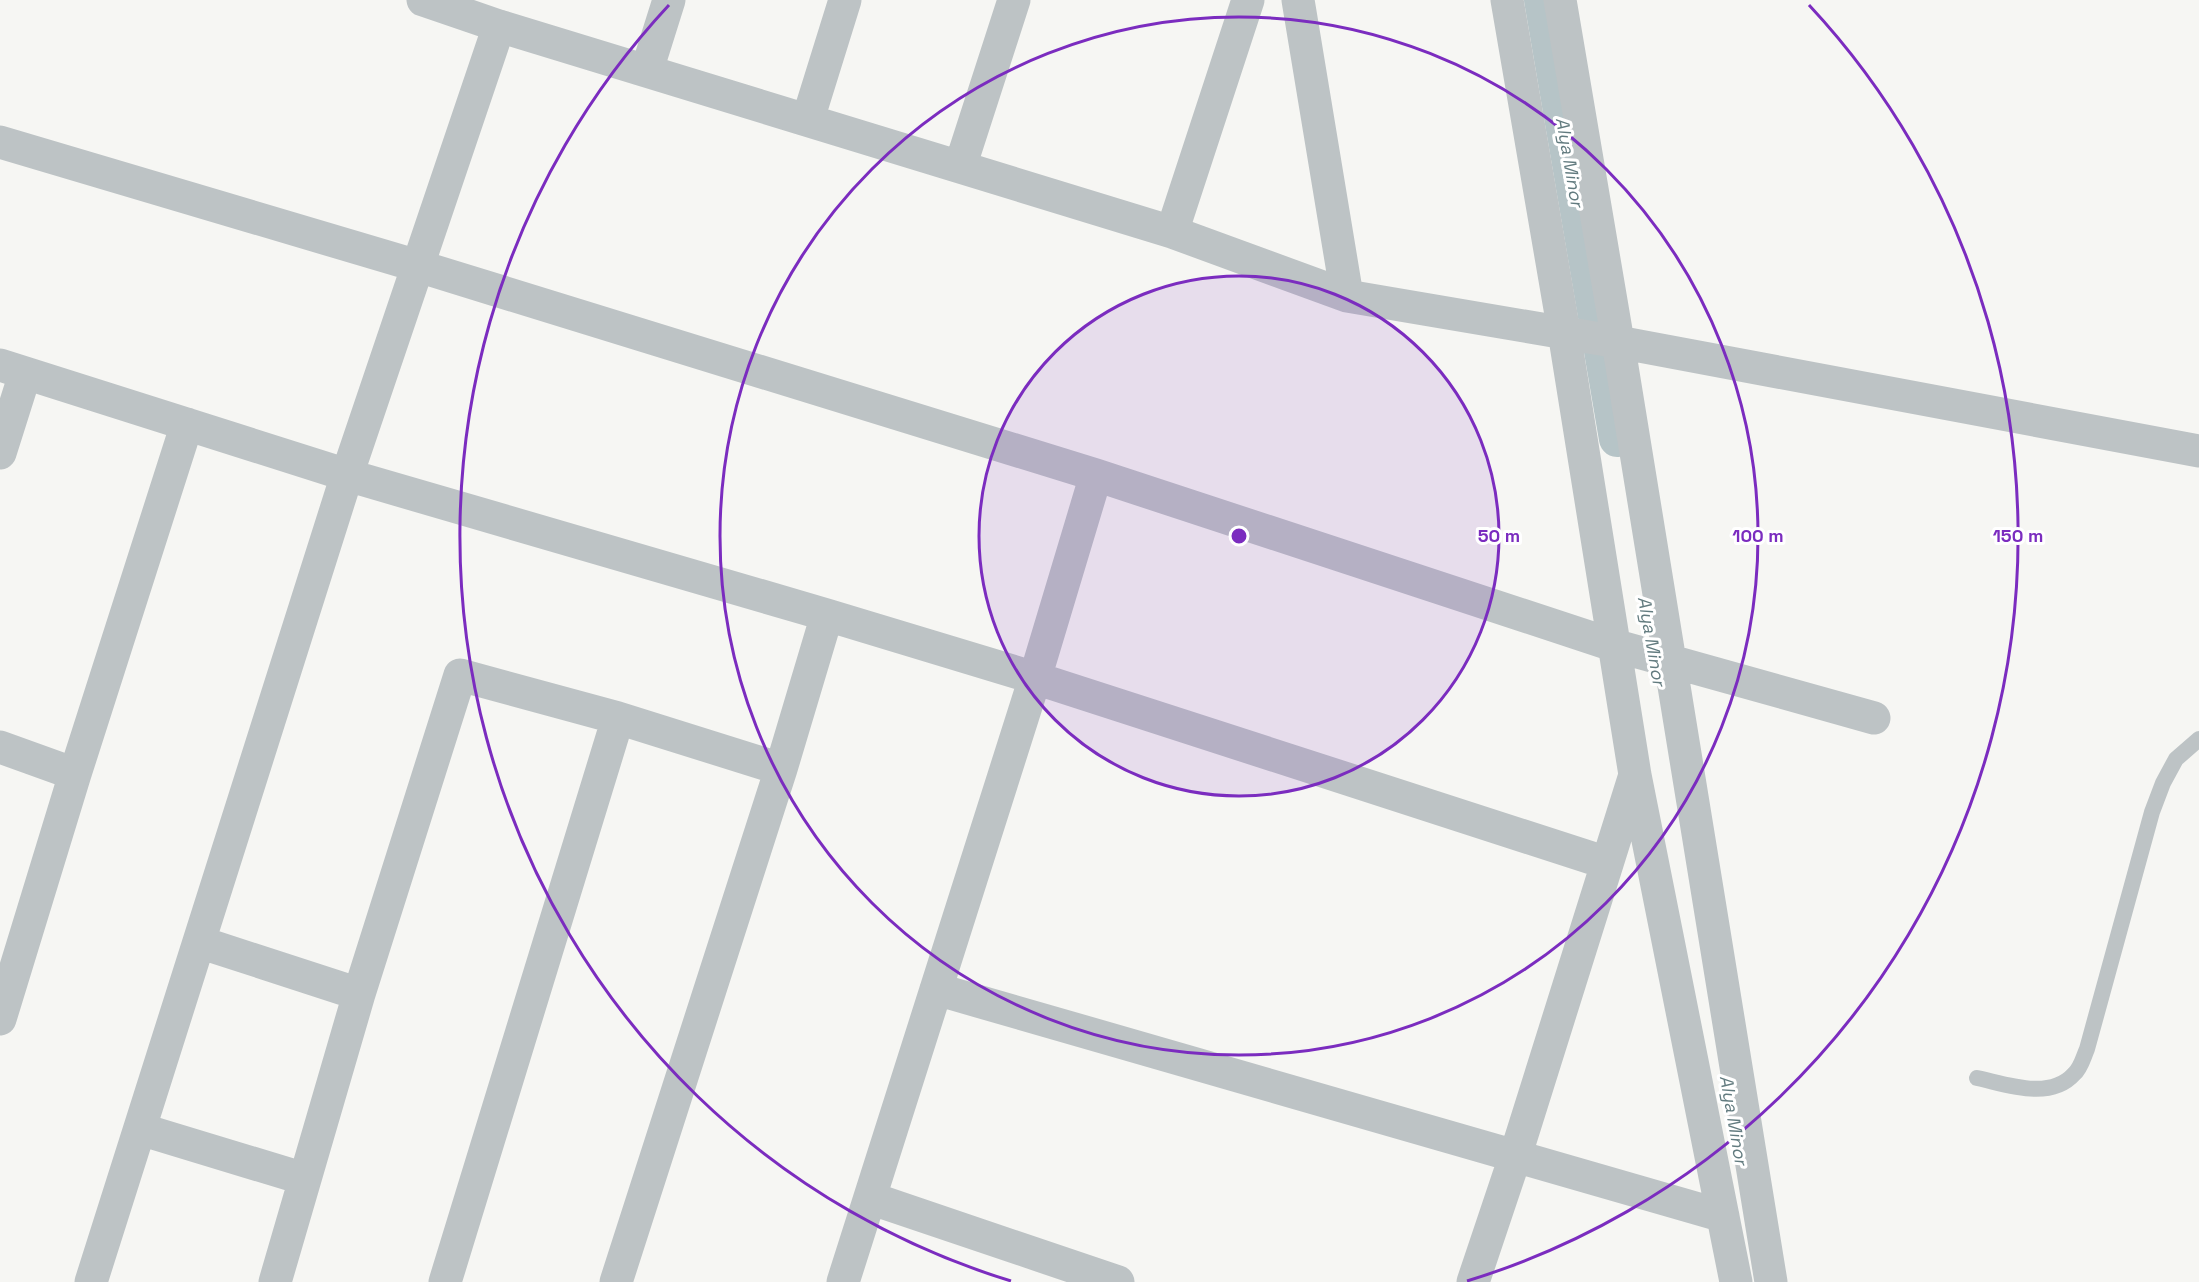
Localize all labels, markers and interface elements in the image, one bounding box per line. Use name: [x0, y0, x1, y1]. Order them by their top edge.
water label: Alya Minor: [1551, 115, 1590, 211]
text: 50 m: [1478, 524, 1520, 547]
text: 100 m: [1732, 524, 1784, 547]
text: 150 m: [1993, 524, 2043, 547]
centre of rings: [1229, 526, 1249, 546]
water label: Alya Minor: [1633, 594, 1672, 690]
water label: Alya Minor: [1715, 1073, 1754, 1169]

